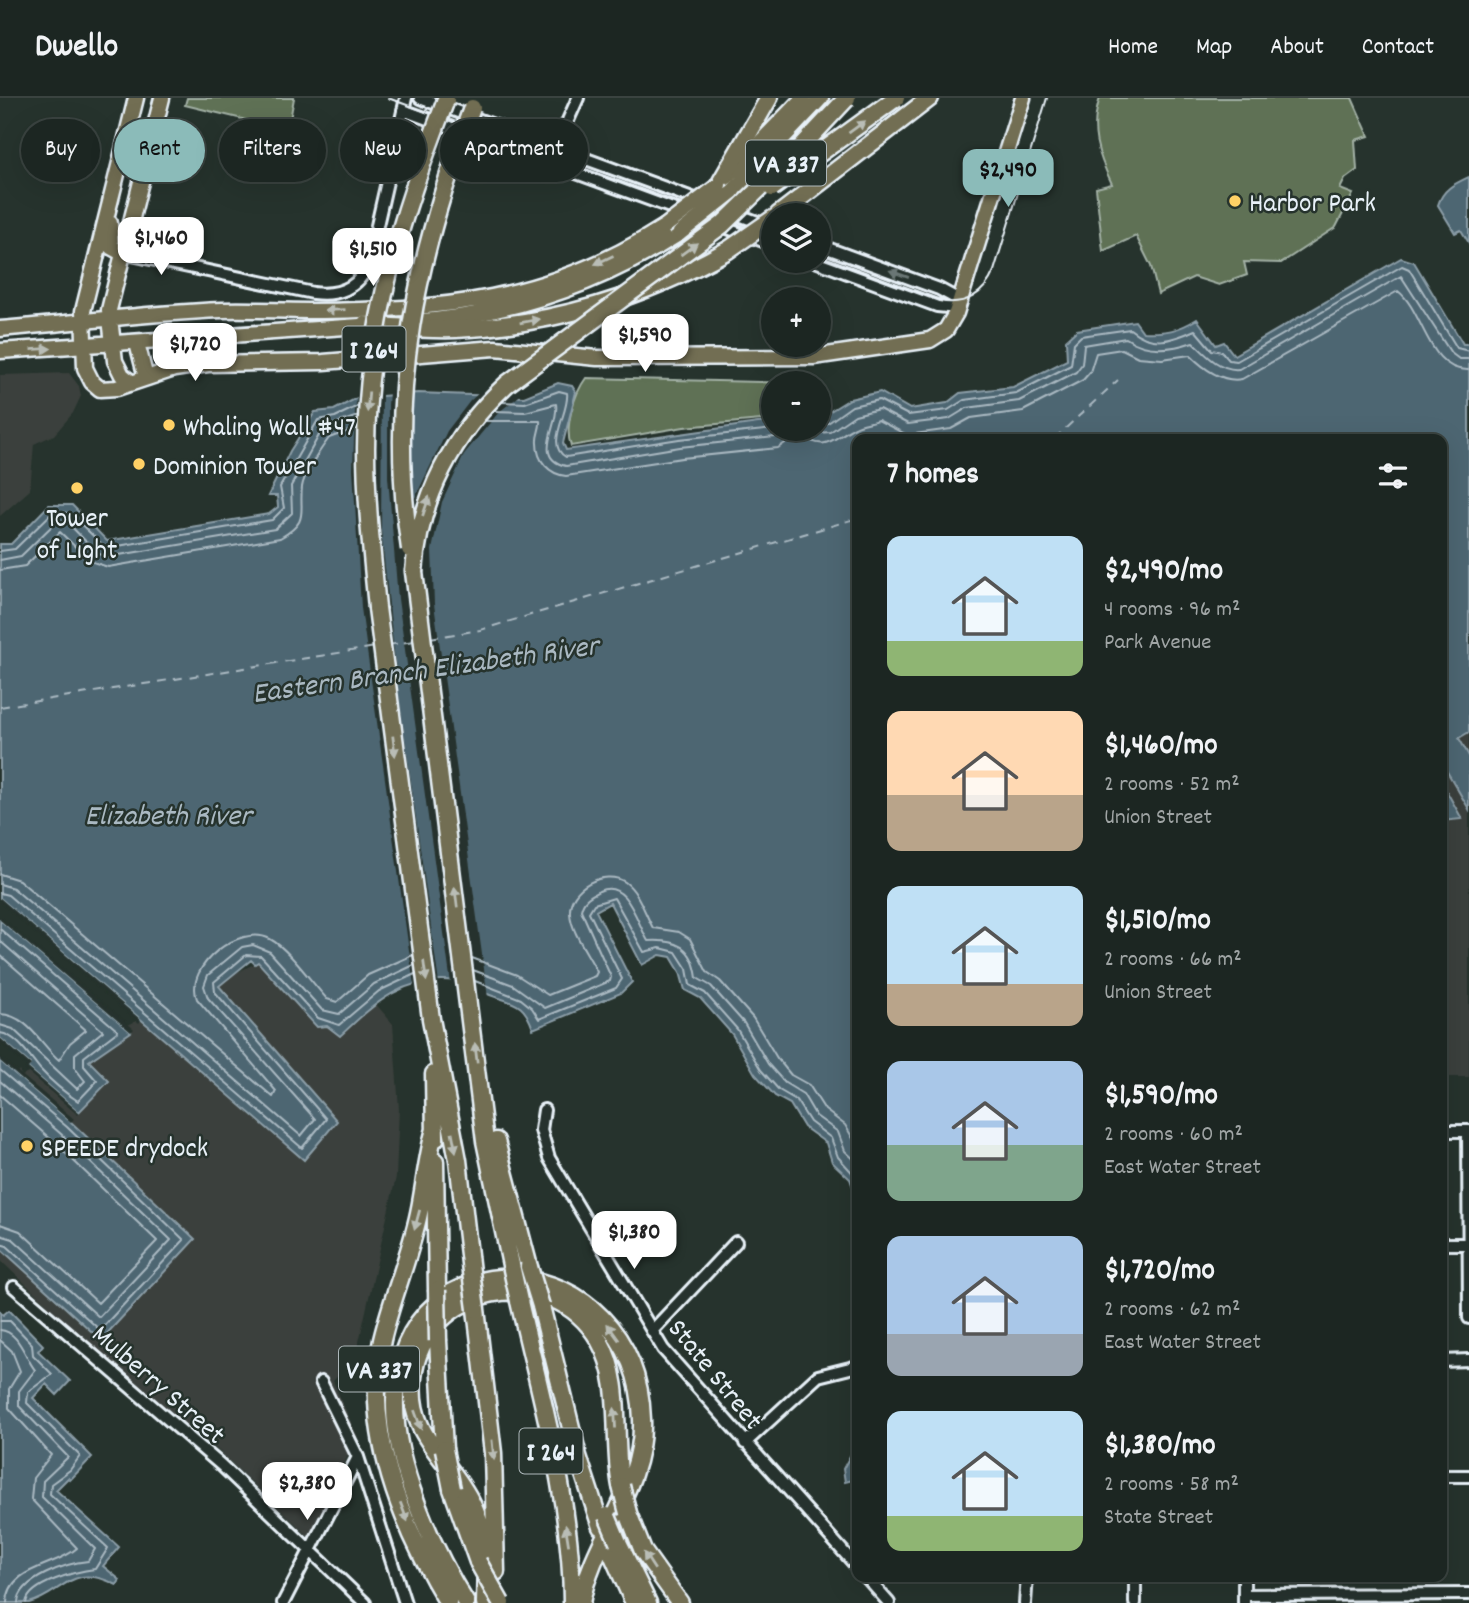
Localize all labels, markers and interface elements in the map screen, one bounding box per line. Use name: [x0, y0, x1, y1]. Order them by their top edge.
text: Dwello: [35, 25, 118, 72]
text: Home: [1108, 31, 1158, 65]
text: Map: [1196, 31, 1232, 65]
text: About: [1270, 31, 1324, 65]
text: Contact: [1362, 31, 1434, 65]
chip: Buy: [21, 119, 100, 182]
chip: Rent: [114, 119, 205, 182]
chip: Filters: [219, 119, 326, 182]
chip: New: [340, 119, 426, 182]
chip: Apartment: [440, 119, 588, 182]
one-way arrow: [848, 120, 866, 134]
road number: VA 337: [746, 141, 826, 186]
pin: $2,490: [951, 150, 1065, 209]
text: $2,490: [979, 155, 1037, 188]
place label: Harbor Park: [1249, 186, 1376, 226]
marker: Harbor Park: [1227, 193, 1243, 209]
map controls: [761, 203, 831, 441]
button: layers: [761, 203, 831, 273]
pin: $1,460: [104, 218, 218, 277]
text: $1,460: [134, 223, 188, 256]
pin: $1,510: [316, 228, 430, 288]
text: $1,510: [348, 234, 398, 267]
one-way arrow: [680, 243, 698, 257]
one-way arrow: [594, 254, 614, 266]
one-way arrow: [888, 269, 909, 280]
button: +: [761, 287, 831, 357]
one-way arrow: [324, 305, 346, 316]
pin: $1,590: [588, 314, 702, 374]
one-way arrow: [519, 315, 541, 326]
text: $1,590: [618, 320, 672, 353]
pin: $1,720: [138, 324, 252, 383]
road number: I 264: [342, 326, 406, 372]
text: $1,720: [169, 329, 221, 362]
one-way arrow: [31, 343, 53, 354]
button: −: [761, 371, 831, 441]
one-way arrow: [363, 391, 374, 413]
place label: Whaling Wall #47: [183, 410, 356, 450]
marker: Whaling Wall #47: [161, 417, 177, 433]
place label: Dominion Tower: [153, 449, 317, 489]
text: 7 homes: [887, 455, 979, 498]
marker: Dominion Tower: [131, 456, 147, 472]
icon: filters: [1374, 457, 1412, 495]
marker: Tower of Light: [69, 480, 85, 496]
one-way arrow: [421, 495, 431, 516]
place label: Tower of Light: [37, 501, 117, 573]
text: $2,490/mo: [1104, 551, 1223, 594]
icon: home: [943, 564, 1027, 648]
text: 4 rooms · 96 m²: [1104, 594, 1240, 627]
water label: Eastern Branch Elizabeth River: [250, 626, 604, 718]
text: Park Avenue: [1104, 627, 1211, 660]
text: $1,460/mo: [1104, 726, 1218, 769]
one-way arrow: [389, 735, 400, 757]
icon: home: [943, 739, 1027, 823]
text: 2 rooms · 52 m²: [1104, 769, 1240, 802]
water label: Elizabeth River: [85, 797, 254, 840]
text: Union Street: [1104, 802, 1212, 835]
one-way arrow: [450, 886, 461, 908]
text: $1,510/mo: [1104, 901, 1211, 944]
icon: home: [943, 914, 1027, 998]
text: 2 rooms · 66 m²: [1104, 944, 1242, 977]
one-way arrow: [419, 960, 430, 982]
text: Union Street: [1104, 977, 1212, 1010]
one-way arrow: [470, 1042, 481, 1064]
text: $1,590/mo: [1104, 1076, 1218, 1119]
icon: home: [943, 1089, 1027, 1173]
text: 2 rooms · 60 m²: [1104, 1119, 1243, 1152]
place label: SPEEDE drydock: [41, 1131, 208, 1171]
one-way arrow: [449, 1131, 460, 1153]
marker: SPEEDE drydock: [19, 1138, 35, 1154]
text: East Water Street: [1104, 1152, 1261, 1185]
one-way arrow: [411, 1209, 422, 1231]
pin: $1,380: [577, 1212, 691, 1271]
text: $1,380: [607, 1217, 661, 1250]
text: $1,720/mo: [1104, 1251, 1215, 1294]
icon: home: [943, 1264, 1027, 1348]
text: 2 rooms · 62 m²: [1104, 1294, 1240, 1327]
street label: State Street: [656, 1312, 770, 1440]
street label: Mulberry Street: [81, 1317, 233, 1456]
one-way arrow: [606, 1323, 620, 1341]
text: East Water Street: [1104, 1327, 1261, 1360]
road number: VA 337: [339, 1346, 419, 1392]
one-way arrow: [610, 1407, 621, 1429]
one-way arrow: [413, 1410, 424, 1431]
text: $1,380/mo: [1104, 1426, 1216, 1469]
road number: I 264: [520, 1428, 582, 1474]
one-way arrow: [487, 1439, 498, 1461]
icon: home: [943, 1439, 1027, 1523]
pin: $2,380: [250, 1462, 364, 1522]
text: $2,380: [278, 1468, 336, 1501]
text: 2 rooms · 58 m²: [1104, 1469, 1239, 1502]
one-way arrow: [398, 1502, 409, 1523]
text: State Street: [1104, 1502, 1213, 1535]
one-way arrow: [561, 1524, 572, 1546]
one-way arrow: [643, 1551, 656, 1570]

